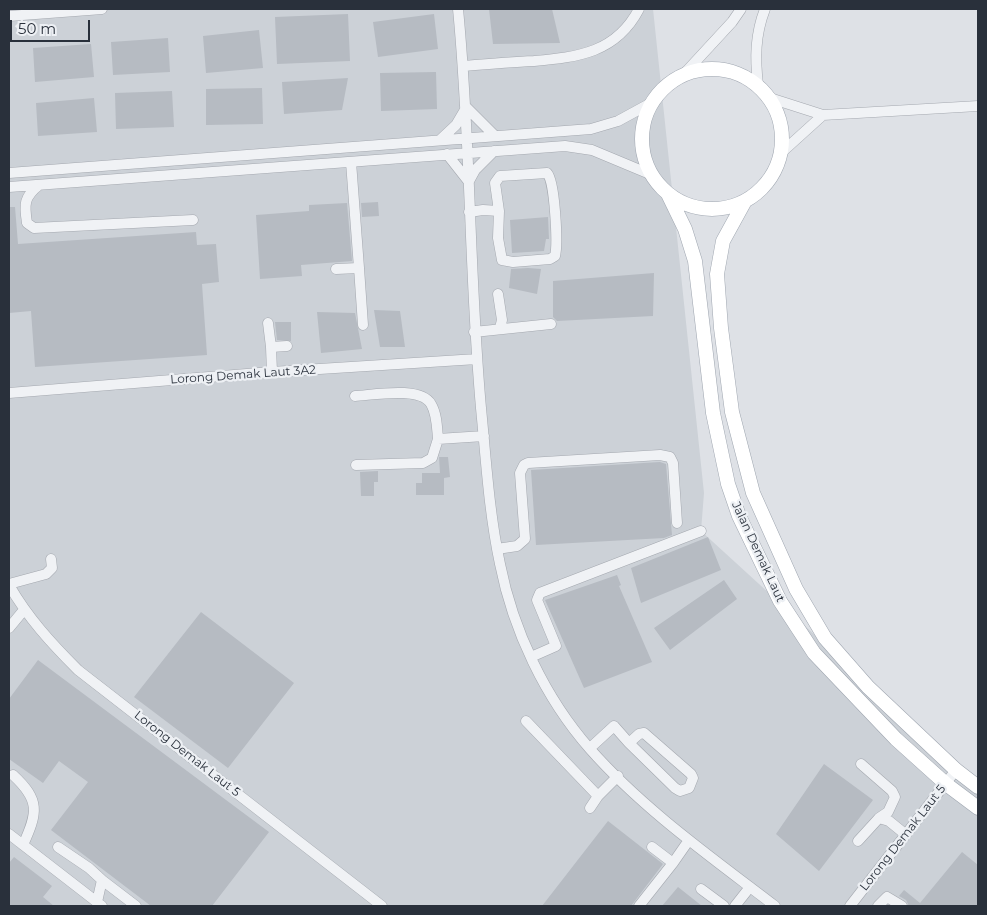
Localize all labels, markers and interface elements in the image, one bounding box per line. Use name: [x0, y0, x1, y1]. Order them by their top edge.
scale bar: [12, 10, 92, 42]
text: 50 m: [18, 19, 56, 38]
street label: Lorong Demak Laut 3A2: [170, 363, 316, 387]
street label: Jalan Demak Laut: [728, 500, 788, 604]
street label: Lorong Demak Laut 5: [131, 708, 243, 800]
street label: Lorong Demak Laut 5: [857, 782, 949, 894]

